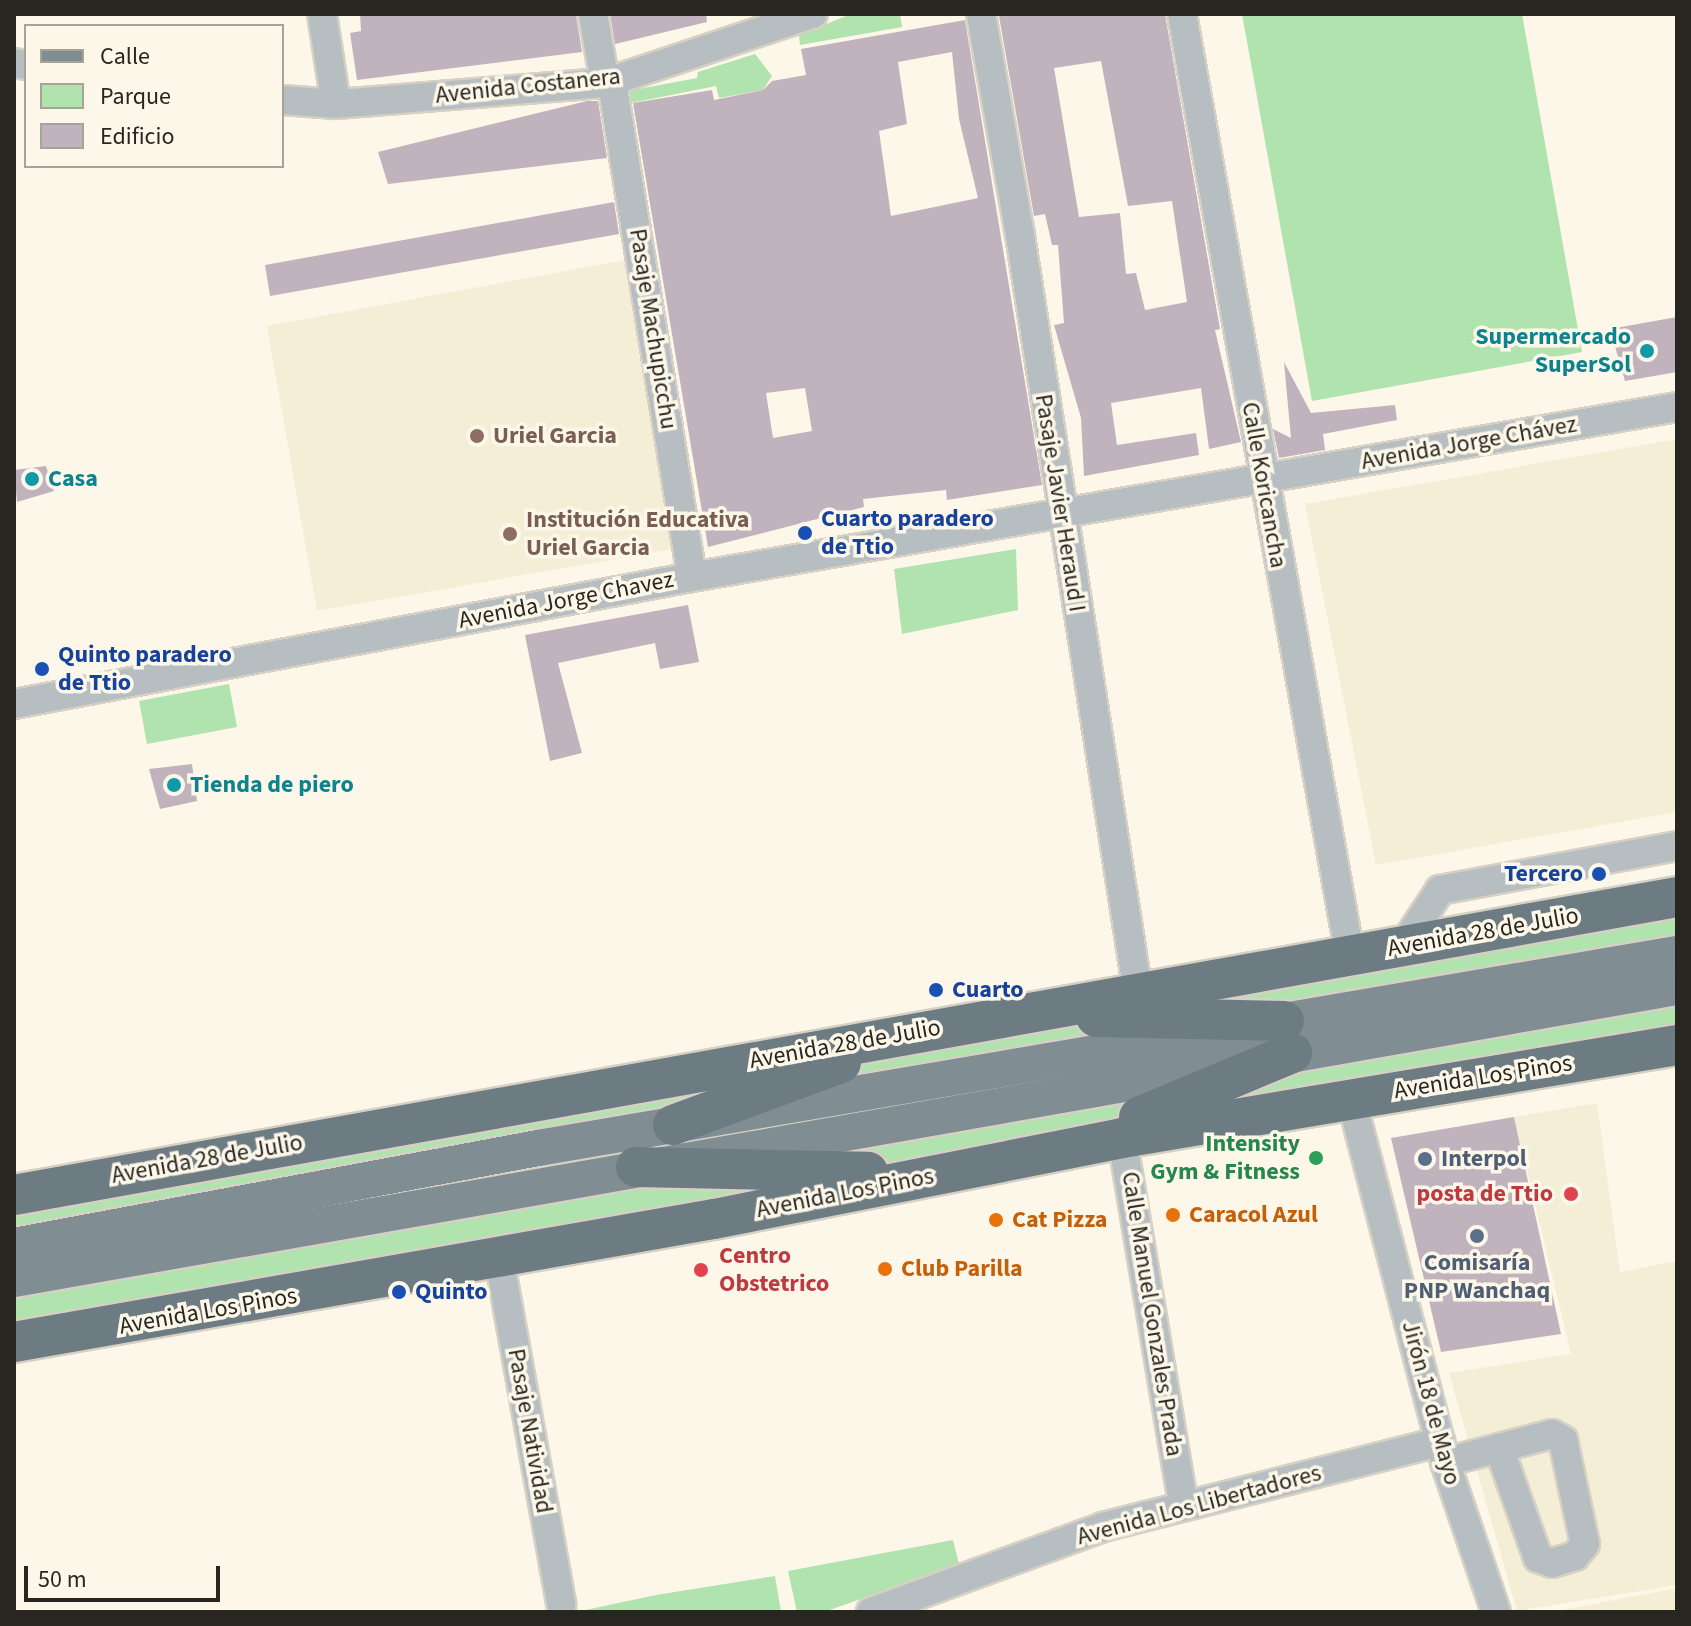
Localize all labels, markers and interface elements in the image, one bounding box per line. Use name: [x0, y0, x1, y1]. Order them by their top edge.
legend: [24, 24, 284, 168]
text: Calle: [100, 39, 150, 74]
street label: Avenida Costanera: [434, 62, 622, 110]
text: Parque: [100, 79, 171, 114]
text: Edificio: [100, 119, 174, 154]
street label: Pasaje Machupicchu: [623, 227, 683, 431]
place label: Supermercado SuperSol: [1475, 323, 1631, 379]
marker: Supermercado SuperSol: [1638, 342, 1656, 360]
street label: Pasaje Javier Heraud I: [1029, 392, 1091, 614]
street label: Calle Koricancha: [1235, 400, 1293, 570]
street label: Avenida Jorge Chávez: [1359, 410, 1579, 476]
place label: Uriel Garcia: [493, 422, 617, 450]
marker: Uriel Garcia: [468, 427, 486, 445]
place label: Casa: [48, 465, 98, 493]
marker: Casa: [23, 470, 41, 488]
place label: Cuarto paradero de Ttio: [821, 505, 994, 561]
place label: Institución Educativa Uriel Garcia: [526, 506, 749, 562]
marker: Cuarto paradero de Ttio: [796, 524, 814, 542]
marker: Institución Educativa Uriel Garcia: [501, 525, 519, 543]
street label: Avenida Jorge Chavez: [456, 565, 676, 635]
place label: Quinto paradero de Ttio: [58, 641, 232, 697]
marker: Quinto paradero de Ttio: [33, 660, 51, 678]
place label: Tienda de piero: [190, 771, 354, 799]
marker: Tienda de piero: [165, 776, 183, 794]
place label: Tercero: [1504, 860, 1583, 888]
marker: Tercero: [1590, 865, 1608, 883]
street label: Avenida 28 de Julio: [1385, 901, 1581, 963]
place label: Cuarto: [952, 976, 1024, 1004]
marker: Cuarto: [927, 981, 945, 999]
street label: Avenida 28 de Julio: [747, 1013, 943, 1075]
street label: Avenida Los Pinos: [1392, 1049, 1574, 1105]
street label: Avenida 28 de Julio: [109, 1128, 305, 1190]
place label: Intensity Gym & Fitness: [1150, 1130, 1300, 1186]
place label: Interpol: [1441, 1145, 1527, 1173]
marker: Intensity Gym & Fitness: [1307, 1149, 1325, 1167]
marker: Interpol: [1416, 1150, 1434, 1168]
street label: Avenida Los Pinos: [754, 1162, 936, 1224]
street label: Calle Manuel Gonzales Prada: [1115, 1170, 1189, 1458]
place label: posta de Ttio: [1417, 1180, 1553, 1208]
marker: posta de Ttio: [1560, 1183, 1582, 1205]
place label: Caracol Azul: [1189, 1201, 1318, 1229]
place label: Cat Pizza: [1012, 1206, 1108, 1234]
marker: Caracol Azul: [1164, 1206, 1182, 1224]
marker: Cat Pizza: [987, 1211, 1005, 1229]
marker: Comisaría PNP Wanchaq: [1468, 1227, 1486, 1245]
place label: Centro Obstetrico: [719, 1242, 829, 1298]
place label: Comisaría PNP Wanchaq: [1404, 1249, 1550, 1305]
place label: Club Parilla: [901, 1255, 1023, 1283]
marker: Centro Obstetrico: [690, 1259, 712, 1281]
marker: Club Parilla: [876, 1260, 894, 1278]
place label: Quinto: [415, 1278, 487, 1306]
street label: Avenida Los Pinos: [117, 1281, 299, 1341]
marker: Quinto: [390, 1283, 408, 1301]
street label: Jirón 18 de Mayo: [1395, 1318, 1467, 1488]
street label: Pasaje Natividad: [501, 1346, 559, 1516]
street label: Avenida Los Libertadores: [1074, 1459, 1324, 1551]
scale bar: [28, 1550, 224, 1600]
text: 50 m: [38, 1562, 87, 1597]

